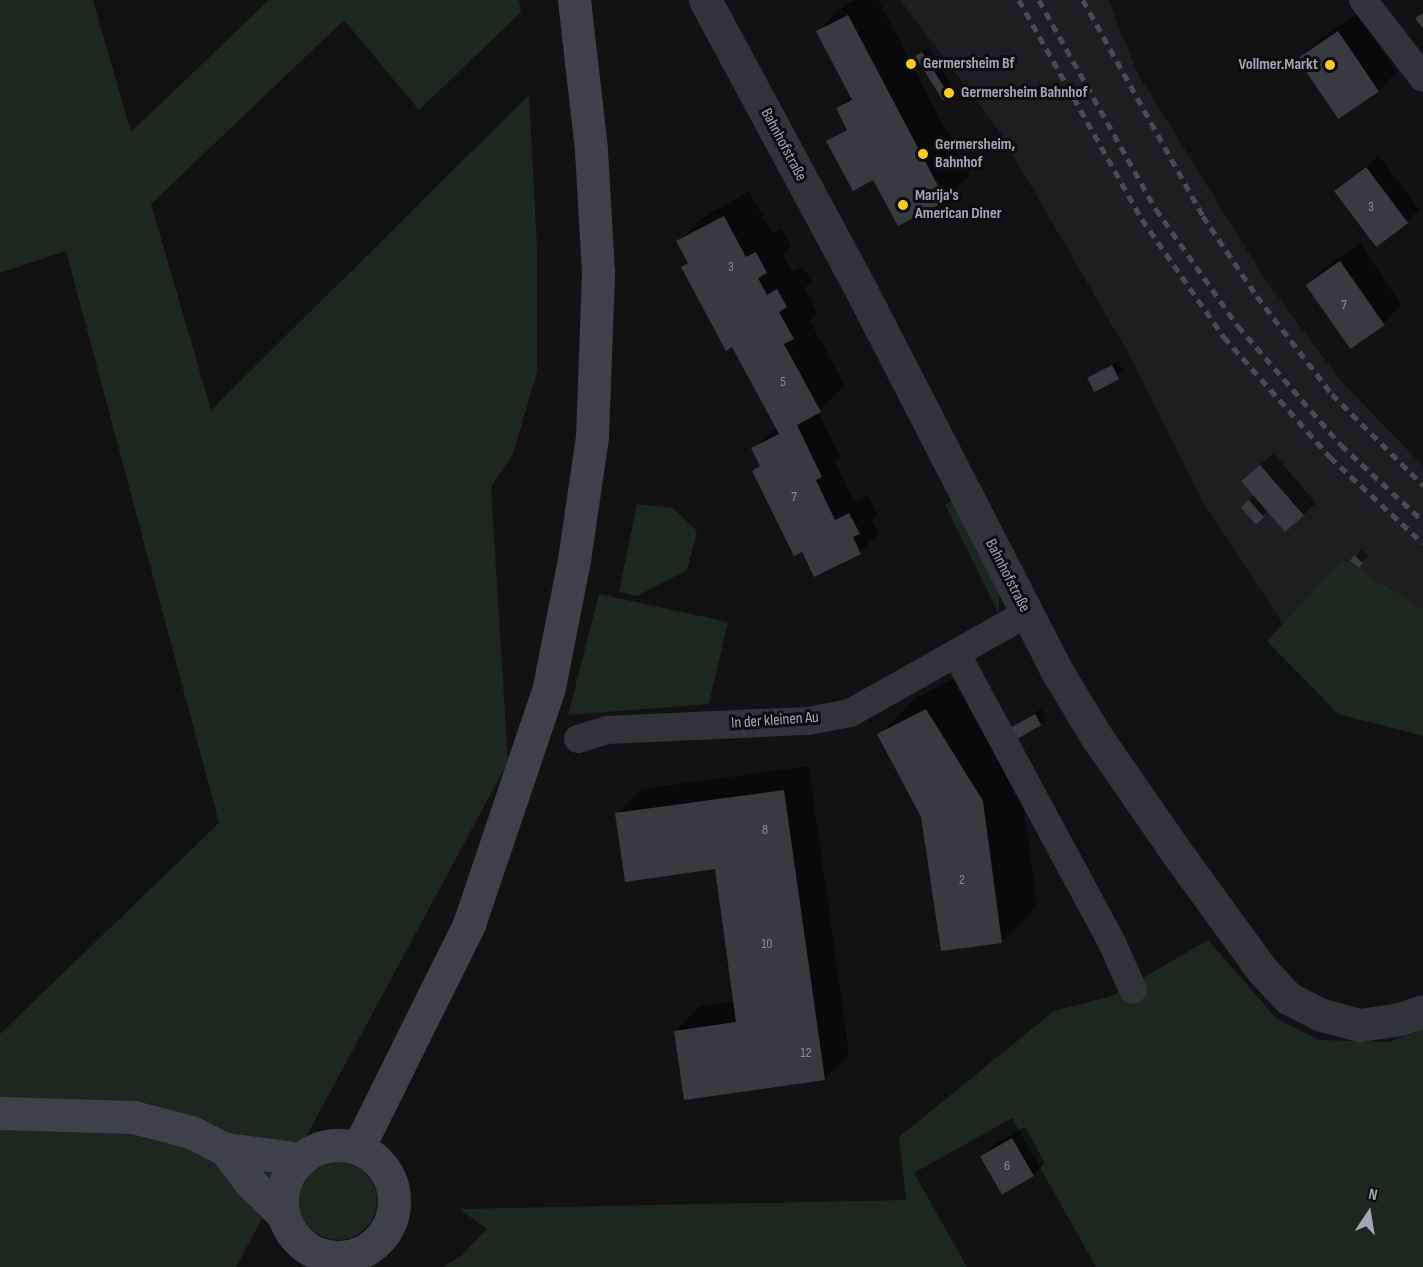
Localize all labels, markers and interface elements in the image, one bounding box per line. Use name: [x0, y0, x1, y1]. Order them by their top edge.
place label: Germersheim Bf: [923, 54, 1014, 74]
place label: Vollmer.Markt: [1238, 55, 1318, 75]
marker: Germersheim Bf: [904, 57, 918, 71]
marker: Vollmer.Markt: [1323, 58, 1337, 72]
place label: Germersheim Bahnhof: [961, 83, 1087, 103]
marker: Germersheim Bahnhof: [942, 86, 956, 100]
street label: Bahnhofstraße: [756, 105, 810, 185]
place label: Germersheim, Bahnhof: [935, 135, 1015, 173]
marker: Germersheim, Bahnhof: [916, 147, 930, 161]
place label: Marija's American Diner: [915, 186, 1002, 224]
marker: Marija's American Diner: [896, 198, 910, 212]
house number: 3: [1368, 199, 1374, 215]
house number: 3: [728, 259, 734, 275]
house number: 7: [1341, 297, 1347, 313]
house number: 5: [780, 374, 786, 390]
house number: 7: [791, 489, 797, 505]
street label: Bahnhofstraße: [980, 536, 1034, 616]
street label: In der kleinen Au: [731, 708, 819, 734]
house number: 8: [762, 822, 768, 838]
house number: 2: [959, 872, 965, 888]
house number: 10: [761, 936, 773, 952]
house number: 12: [801, 1045, 811, 1061]
house number: 6: [1004, 1158, 1010, 1174]
north arrow: [1339, 1183, 1399, 1243]
text: N: [1367, 1185, 1379, 1205]

